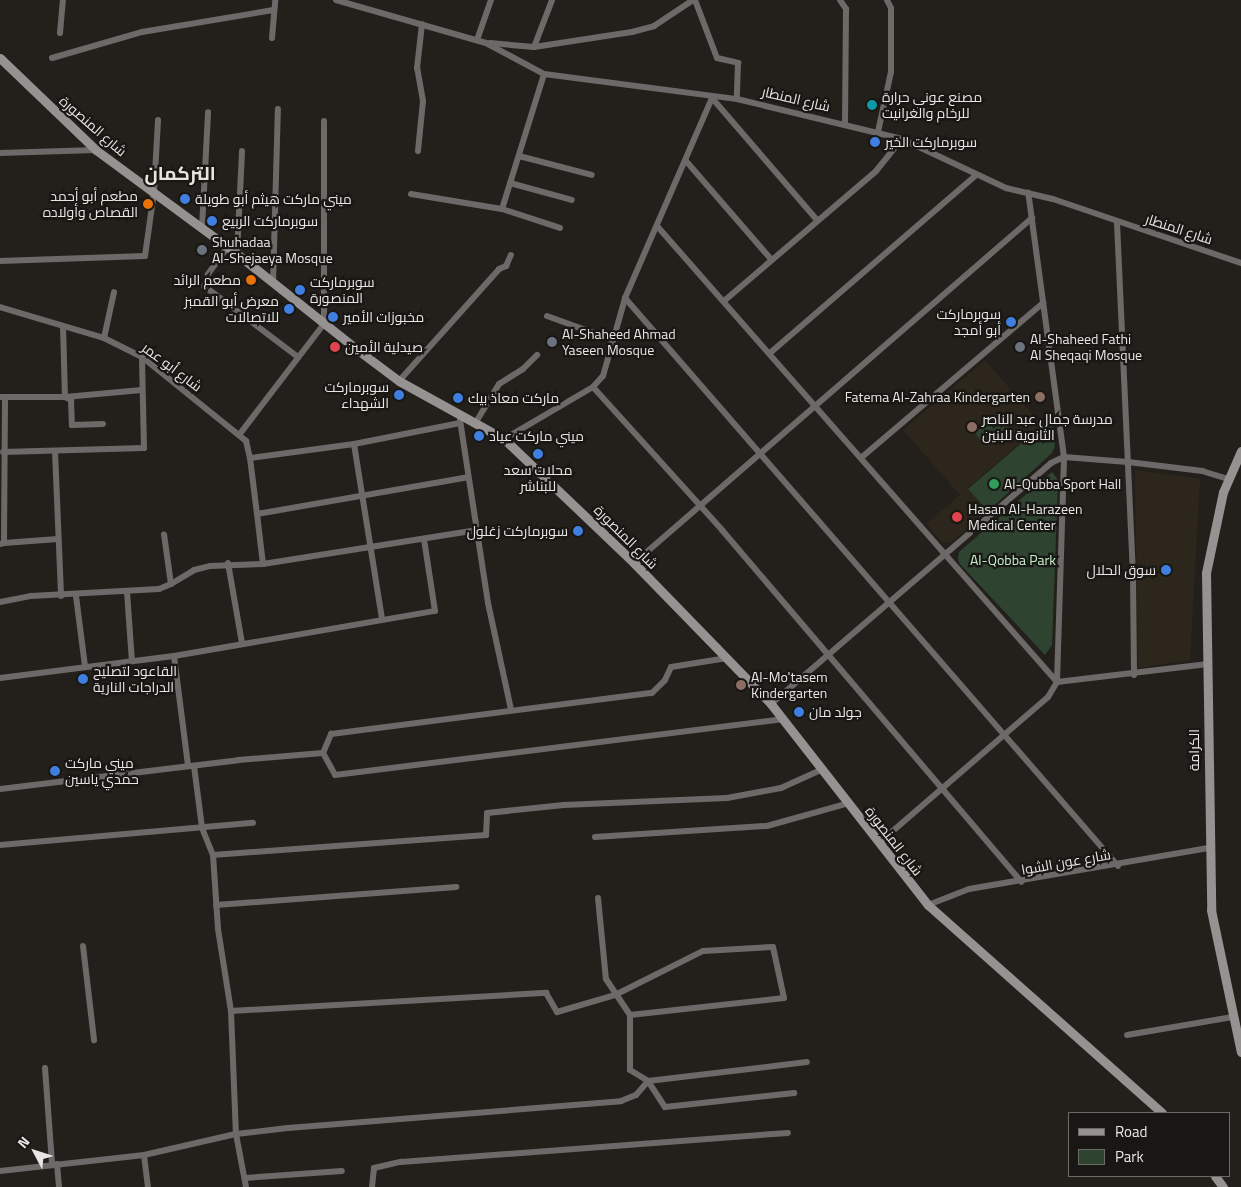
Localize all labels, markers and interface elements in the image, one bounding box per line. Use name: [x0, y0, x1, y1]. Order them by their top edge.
street label: شارع المنطار: [760, 83, 832, 115]
place label: مصنع عوني حرارة للرخام والغرانيت: [882, 89, 982, 121]
street label: شارع المنصورة: [56, 92, 130, 160]
marker: مصنع عوني حرارة للرخام والغرانيت: [866, 99, 878, 111]
place label: سوبرماركت الخير: [885, 134, 977, 150]
marker: سوبرماركت الخير: [869, 136, 881, 148]
district label: التركمان: [144, 162, 216, 184]
place label: مطعم أبو أحمد القصاص وأولاده: [43, 188, 138, 220]
place label: ميني ماركت هيثم أبو طويلة: [195, 191, 352, 207]
marker: ميني ماركت هيثم أبو طويلة: [179, 193, 191, 205]
marker: مطعم أبو أحمد القصاص وأولاده: [142, 198, 154, 210]
street label: شارع المنطار: [1143, 210, 1215, 248]
place label: سوبرماركت الربيع: [222, 213, 318, 229]
marker: سوبرماركت الربيع: [206, 215, 218, 227]
place label: Shuhadaa Al-Shejaeya Mosque: [212, 234, 333, 266]
marker: Shuhadaa Al-Shejaeya Mosque: [196, 244, 208, 256]
place label: مطعم الرائد: [174, 272, 241, 288]
marker: مطعم الرائد: [245, 274, 257, 286]
place label: سوبرماركت المنصورة: [310, 274, 375, 306]
marker: سوبرماركت المنصورة: [294, 284, 306, 296]
place label: معرض أبو القمبز للاتصالات: [184, 293, 279, 326]
marker: معرض أبو القمبز للاتصالات: [283, 303, 295, 315]
place label: سوبرماركت أبو أمجد: [936, 306, 1001, 338]
place label: مخبوزات الأمير: [343, 309, 424, 325]
marker: مخبوزات الأمير: [327, 311, 339, 323]
marker: سوبرماركت أبو أمجد: [1005, 316, 1017, 328]
place label: Al-Shaheed Ahmad Yaseen Mosque: [562, 326, 676, 358]
place label: Al-Shaheed Fathi Al Sheqaqi Mosque: [1030, 331, 1142, 364]
marker: Al-Shaheed Ahmad Yaseen Mosque: [546, 336, 558, 348]
street label: شارع أبو عمر: [139, 339, 205, 395]
place label: صيدلية الأمين: [345, 339, 423, 355]
marker: صيدلية الأمين: [329, 341, 341, 353]
marker: Al-Shaheed Fathi Al Sheqaqi Mosque: [1014, 341, 1026, 353]
place label: سوبرماركت الشهداء: [324, 379, 389, 412]
marker: سوبرماركت الشهداء: [393, 389, 405, 401]
place label: Fatema Al-Zahraa Kindergarten: [845, 389, 1030, 405]
place label: ماركت معاذ بيك: [468, 390, 559, 406]
marker: Fatema Al-Zahraa Kindergarten: [1034, 391, 1046, 403]
marker: ماركت معاذ بيك: [452, 392, 464, 404]
place label: مدرسة جمال عبد الناصر الثانوية للبنين: [982, 411, 1113, 444]
marker: مدرسة جمال عبد الناصر الثانوية للبنين: [966, 421, 978, 433]
place label: ميني ماركت عياد: [489, 428, 584, 444]
marker: ميني ماركت عياد: [473, 430, 485, 442]
marker: محلات سعد للبناشر: [532, 448, 544, 460]
place label: محلات سعد للبناشر: [504, 462, 572, 494]
place label: Al-Qubba Sport Hall: [1004, 476, 1121, 492]
marker: Al-Qubba Sport Hall: [988, 478, 1000, 490]
place label: Hasan Al-Harazeen Medical Center: [968, 501, 1083, 534]
street label: شارع المنصورة: [591, 502, 661, 572]
marker: Hasan Al-Harazeen Medical Center: [950, 510, 964, 524]
place label: سوبرماركت زغلول: [467, 523, 568, 539]
marker: سوبرماركت زغلول: [572, 525, 584, 537]
park label: Al-Qobba Park: [970, 552, 1056, 568]
place label: سوق الحلال: [1086, 562, 1156, 578]
marker: سوق الحلال: [1160, 564, 1172, 576]
place label: القاعود لتصليح الدراجات النارية: [93, 663, 177, 696]
place label: Al-Mo'tasem Kindergarten: [751, 669, 828, 702]
marker: القاعود لتصليح الدراجات النارية: [77, 673, 89, 685]
marker: Al-Mo'tasem Kindergarten: [735, 679, 747, 691]
place label: جولد مان: [809, 704, 862, 720]
marker: جولد مان: [793, 706, 805, 718]
street label: الكرامة: [1186, 729, 1202, 771]
place label: ميني ماركت حمدي ياسين: [65, 755, 139, 788]
marker: ميني ماركت حمدي ياسين: [49, 765, 61, 777]
street label: شارع المنصورة: [862, 803, 926, 879]
street label: شارع عون الشوا: [1020, 846, 1112, 878]
legend: [1068, 1112, 1231, 1177]
text: Road: [1115, 1120, 1147, 1143]
north arrow: [10, 1127, 60, 1177]
text: N: [12, 1132, 34, 1153]
text: Park: [1115, 1145, 1144, 1168]

